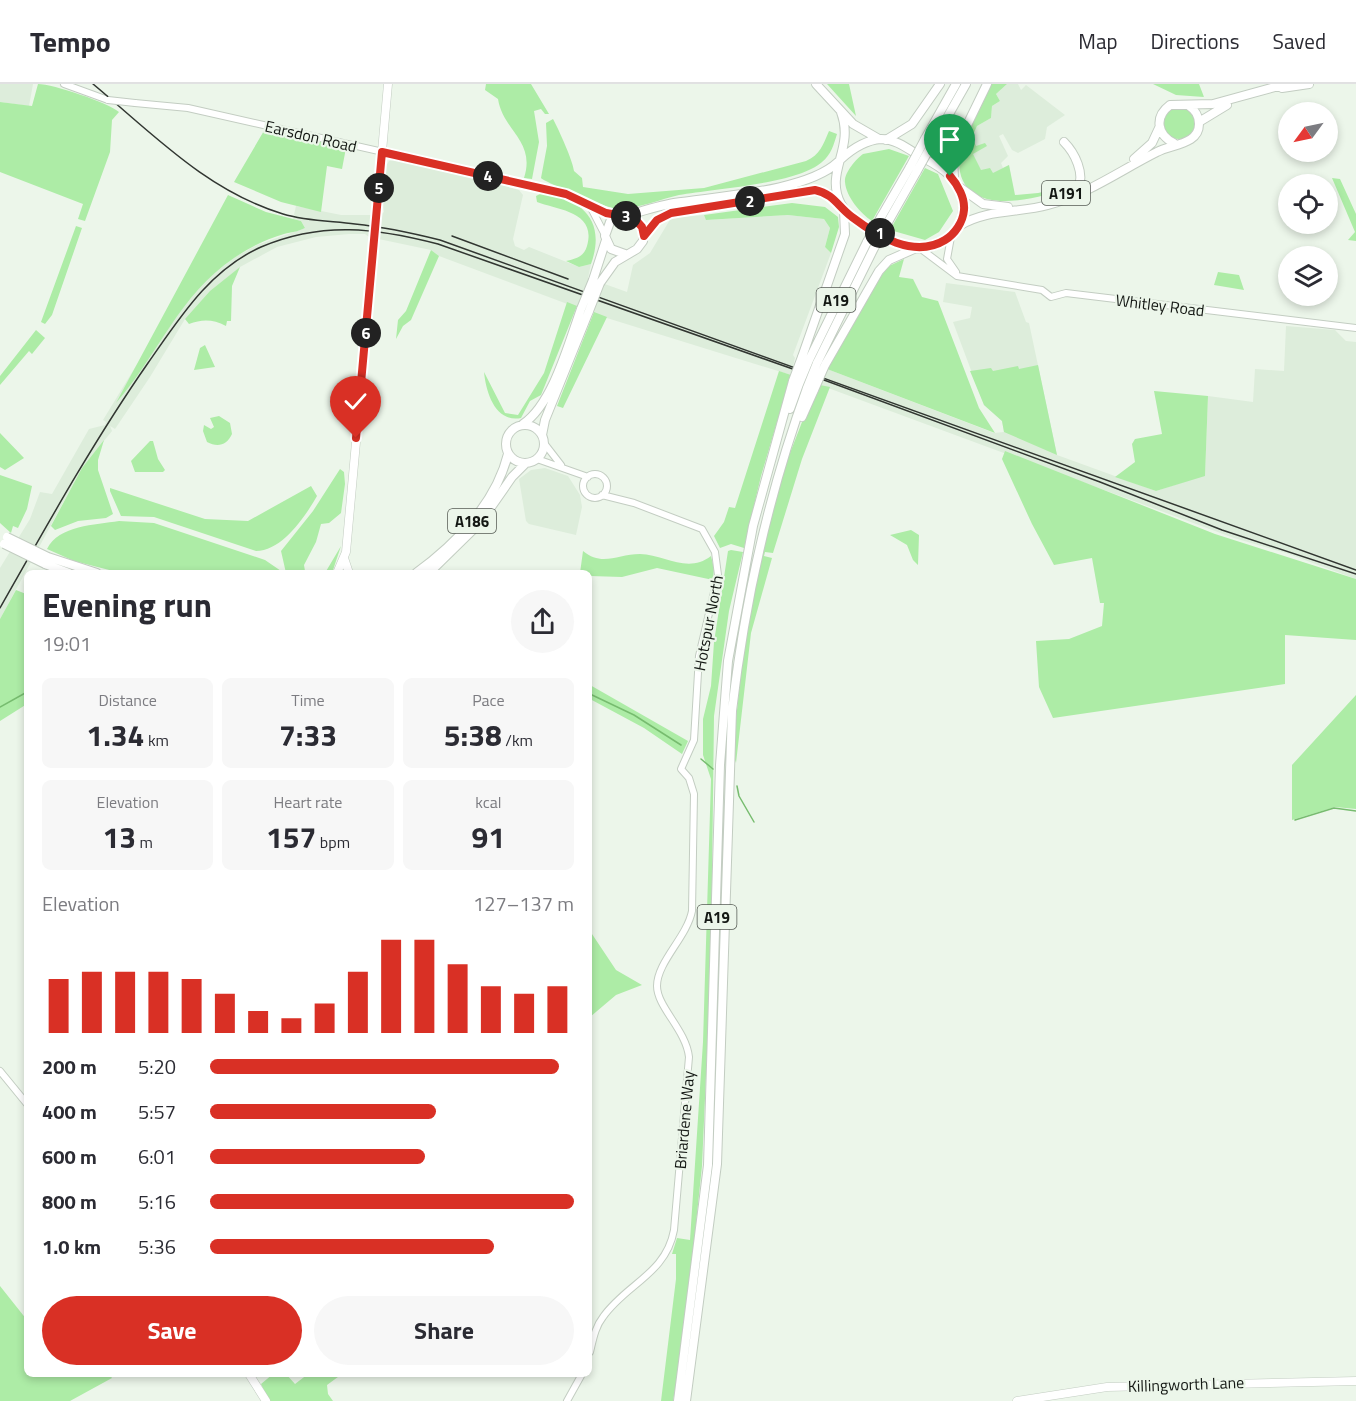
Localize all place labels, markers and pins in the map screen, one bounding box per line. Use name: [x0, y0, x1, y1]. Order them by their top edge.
pin: [924, 114, 975, 176]
pin: 4: [473, 161, 503, 191]
pin: 5: [364, 173, 394, 203]
pin: 2: [735, 186, 765, 216]
pin: 3: [611, 201, 641, 231]
pin: 1: [865, 218, 895, 248]
pin: 6: [351, 318, 381, 348]
pin: [330, 376, 381, 438]

